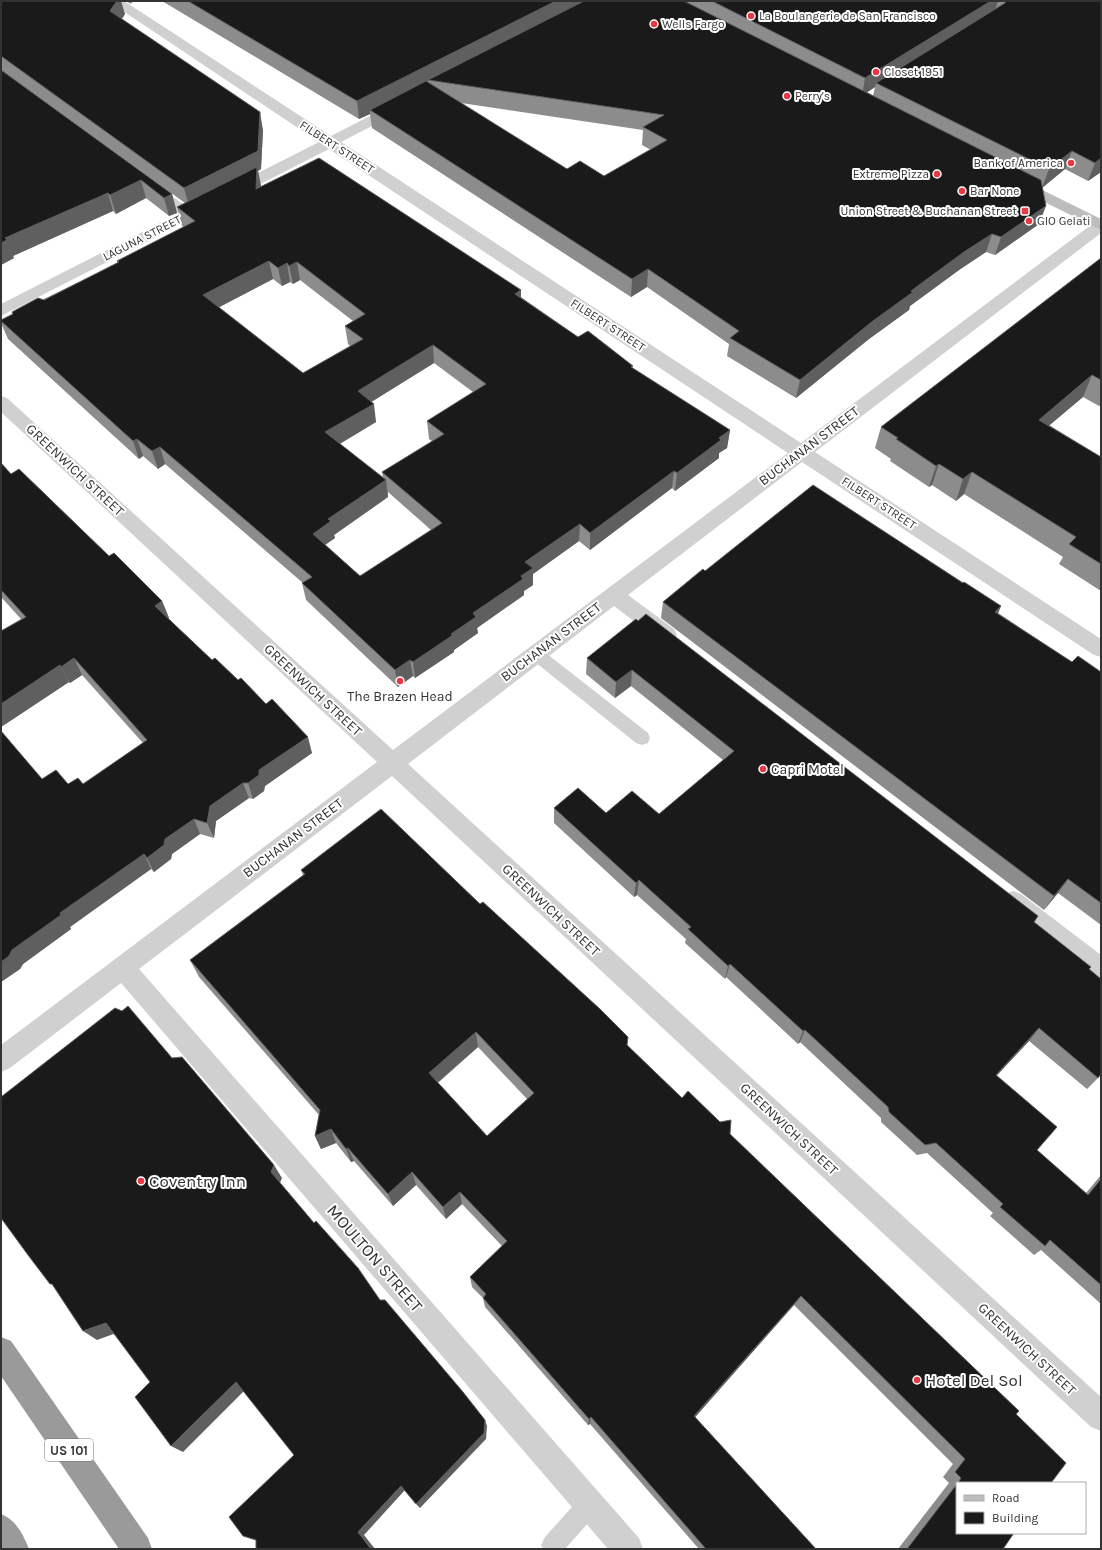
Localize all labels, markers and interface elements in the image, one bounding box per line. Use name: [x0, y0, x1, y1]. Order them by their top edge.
place label: La Boulangerie de San Francisco: [759, 9, 936, 23]
marker: La Boulangerie de San Francisco: [746, 11, 756, 21]
place label: Wells Fargo: [662, 17, 724, 31]
marker: Wells Fargo: [649, 19, 659, 29]
place label: Closet 1951: [884, 65, 943, 79]
marker: Closet 1951: [871, 67, 881, 77]
place label: Perry's: [795, 89, 830, 103]
marker: Perry's: [782, 91, 792, 101]
street label: FILBERT STREET: [297, 118, 377, 176]
place label: Bank of America: [974, 156, 1063, 170]
marker: Bank of America: [1066, 158, 1076, 168]
place label: Extreme Pizza: [853, 167, 929, 181]
marker: Extreme Pizza: [932, 169, 942, 179]
place label: Bar None: [970, 184, 1019, 198]
marker: Bar None: [957, 186, 967, 196]
place label: Union Street & Buchanan Street: [840, 204, 1017, 218]
marker: Union Street & Buchanan Street: [1020, 206, 1030, 216]
street label: LAGUNA STREET: [100, 212, 184, 264]
place label: GIO Gelati: [1037, 214, 1091, 228]
marker: GIO Gelati: [1024, 216, 1034, 226]
street label: FILBERT STREET: [568, 296, 648, 354]
street label: BUCHANAN STREET: [756, 403, 862, 489]
street label: GREENWICH STREET: [23, 420, 127, 520]
street label: FILBERT STREET: [839, 474, 919, 532]
street label: BUCHANAN STREET: [498, 599, 604, 685]
street label: GREENWICH STREET: [261, 640, 365, 740]
marker: The Brazen Head: [395, 676, 405, 686]
place label: The Brazen Head: [347, 688, 453, 705]
place label: Capri Motel: [771, 761, 844, 778]
marker: Capri Motel: [758, 764, 768, 774]
street label: BUCHANAN STREET: [240, 795, 346, 881]
street label: GREENWICH STREET: [499, 860, 603, 960]
street label: GREENWICH STREET: [737, 1079, 841, 1179]
place label: Coventry Inn: [149, 1171, 246, 1191]
marker: Coventry Inn: [136, 1176, 146, 1186]
street label: MOULTON STREET: [323, 1200, 427, 1316]
street label: GREENWICH STREET: [975, 1299, 1079, 1399]
place label: Hotel Del Sol: [925, 1370, 1023, 1390]
marker: Hotel Del Sol: [912, 1375, 922, 1385]
road number: US 101: [45, 1439, 93, 1461]
legend: [956, 1482, 1086, 1534]
text: Road: [992, 1491, 1020, 1505]
text: Building: [992, 1511, 1039, 1525]

